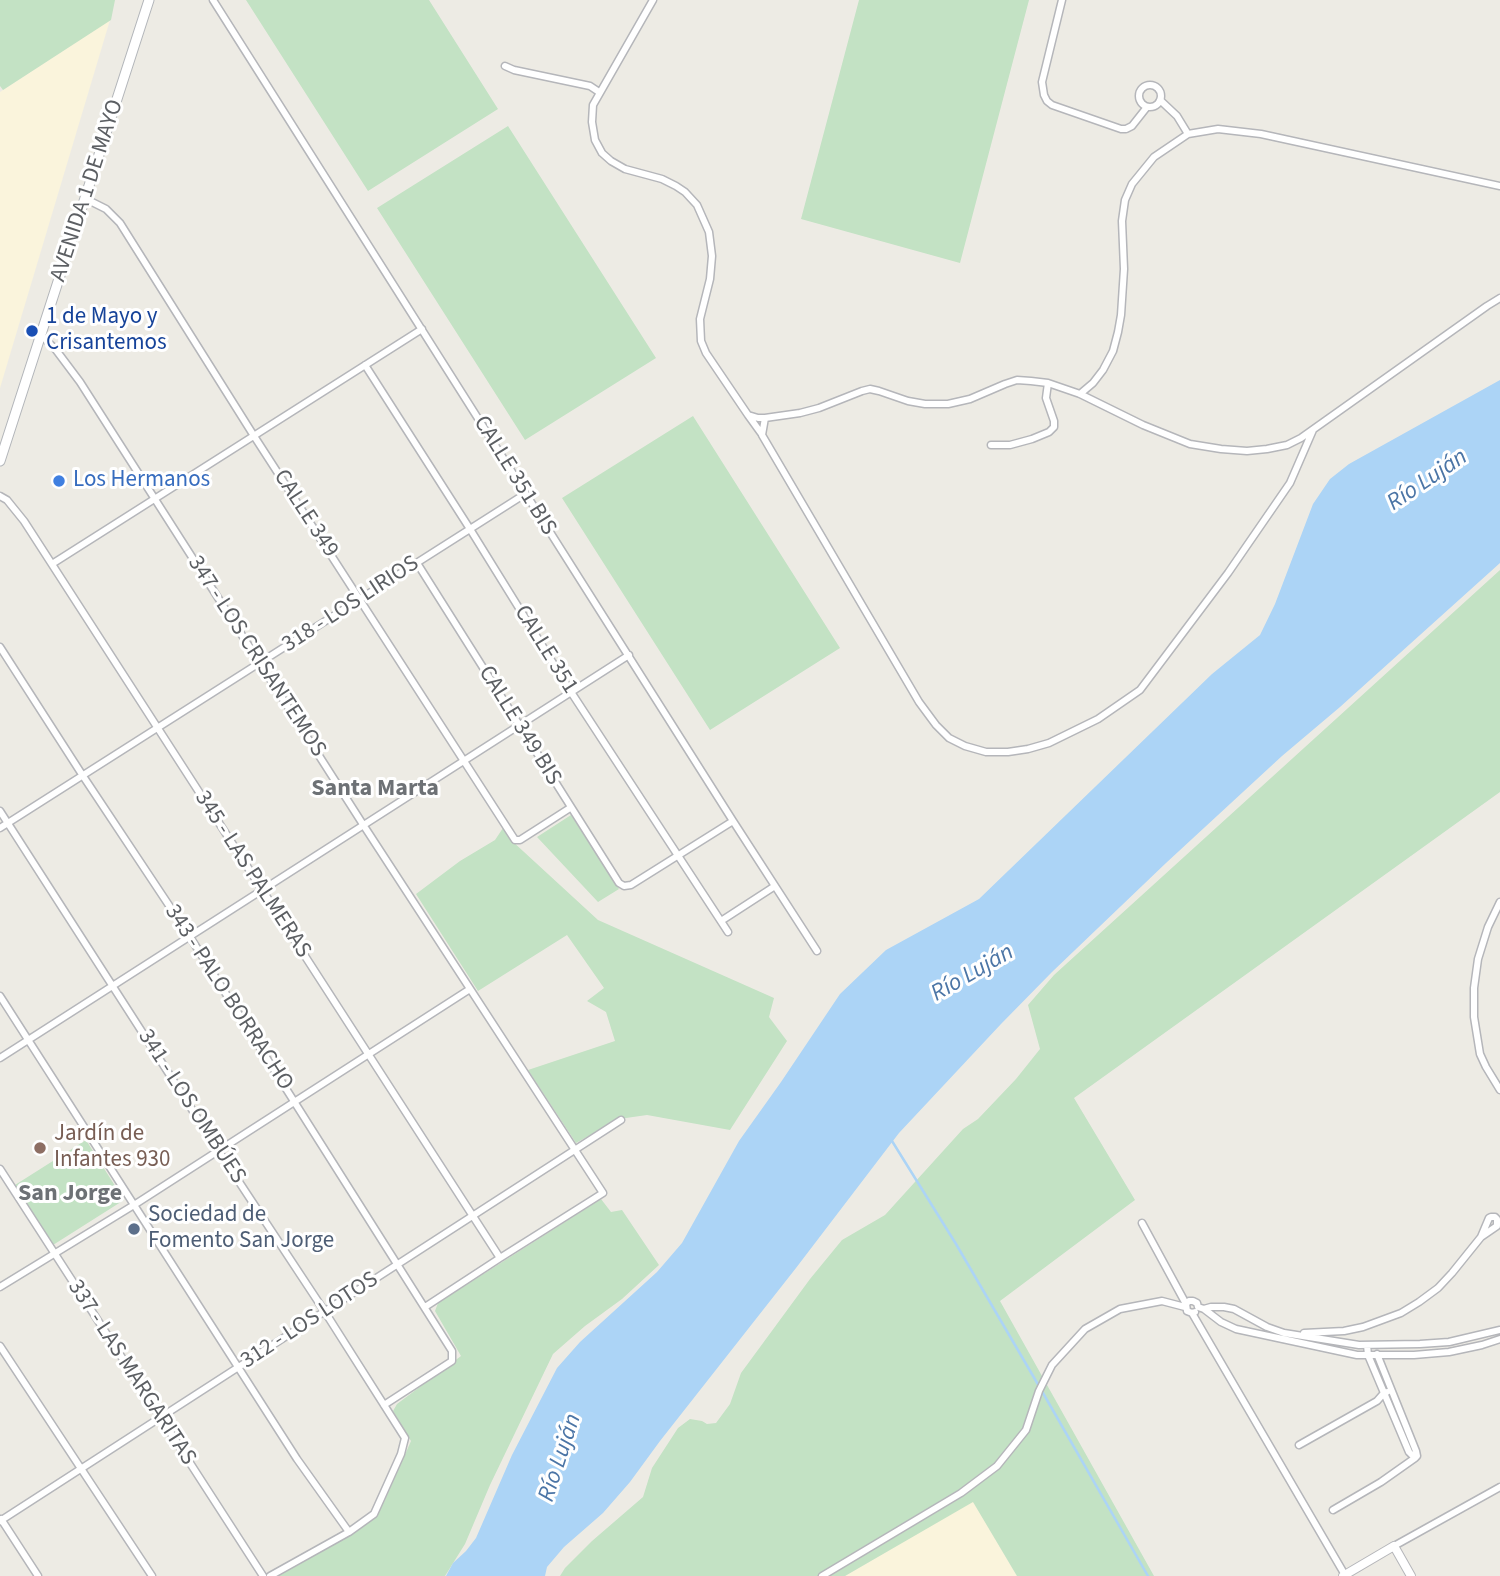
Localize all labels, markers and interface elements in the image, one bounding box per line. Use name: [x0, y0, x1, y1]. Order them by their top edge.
street label: AVENIDA 1 DE MAYO: [46, 96, 130, 286]
place label: 1 de Mayo y Crisantemos: [46, 304, 167, 358]
marker: 1 de Mayo y Crisantemos: [24, 323, 40, 339]
street label: CALLE 351 BIS: [466, 411, 562, 541]
water label: Río Luján: [1382, 444, 1474, 518]
street label: CALLE 349: [266, 465, 344, 563]
place label: Los Hermanos: [73, 467, 210, 495]
marker: Los Hermanos: [51, 473, 67, 489]
street label: 347 - LOS CRISANTEMOS: [181, 551, 331, 763]
street label: 318 - LOS LIRIOS: [278, 551, 424, 659]
street label: CALLE 351: [507, 601, 583, 699]
street label: CALLE 349 BIS: [471, 661, 567, 791]
district label: Santa Marta: [311, 776, 439, 804]
street label: 345 - LAS PALMERAS: [188, 786, 316, 964]
street label: 343 - PALO BORRACHO: [158, 900, 298, 1096]
water label: Río Luján: [927, 939, 1019, 1009]
street label: 341 - LOS OMBÚES: [131, 1025, 251, 1189]
place label: Jardín de Infantes 930: [54, 1121, 170, 1175]
marker: Jardín de Infantes 930: [32, 1140, 48, 1156]
district label: San Jorge: [18, 1181, 122, 1209]
place label: Sociedad de Fomento San Jorge: [148, 1202, 334, 1256]
marker: Sociedad de Fomento San Jorge: [126, 1221, 142, 1237]
street label: 312 - LOS LOTOS: [236, 1266, 384, 1376]
street label: 337 - LAS MARGARITAS: [61, 1275, 201, 1471]
water label: Río Luján: [533, 1410, 589, 1506]

